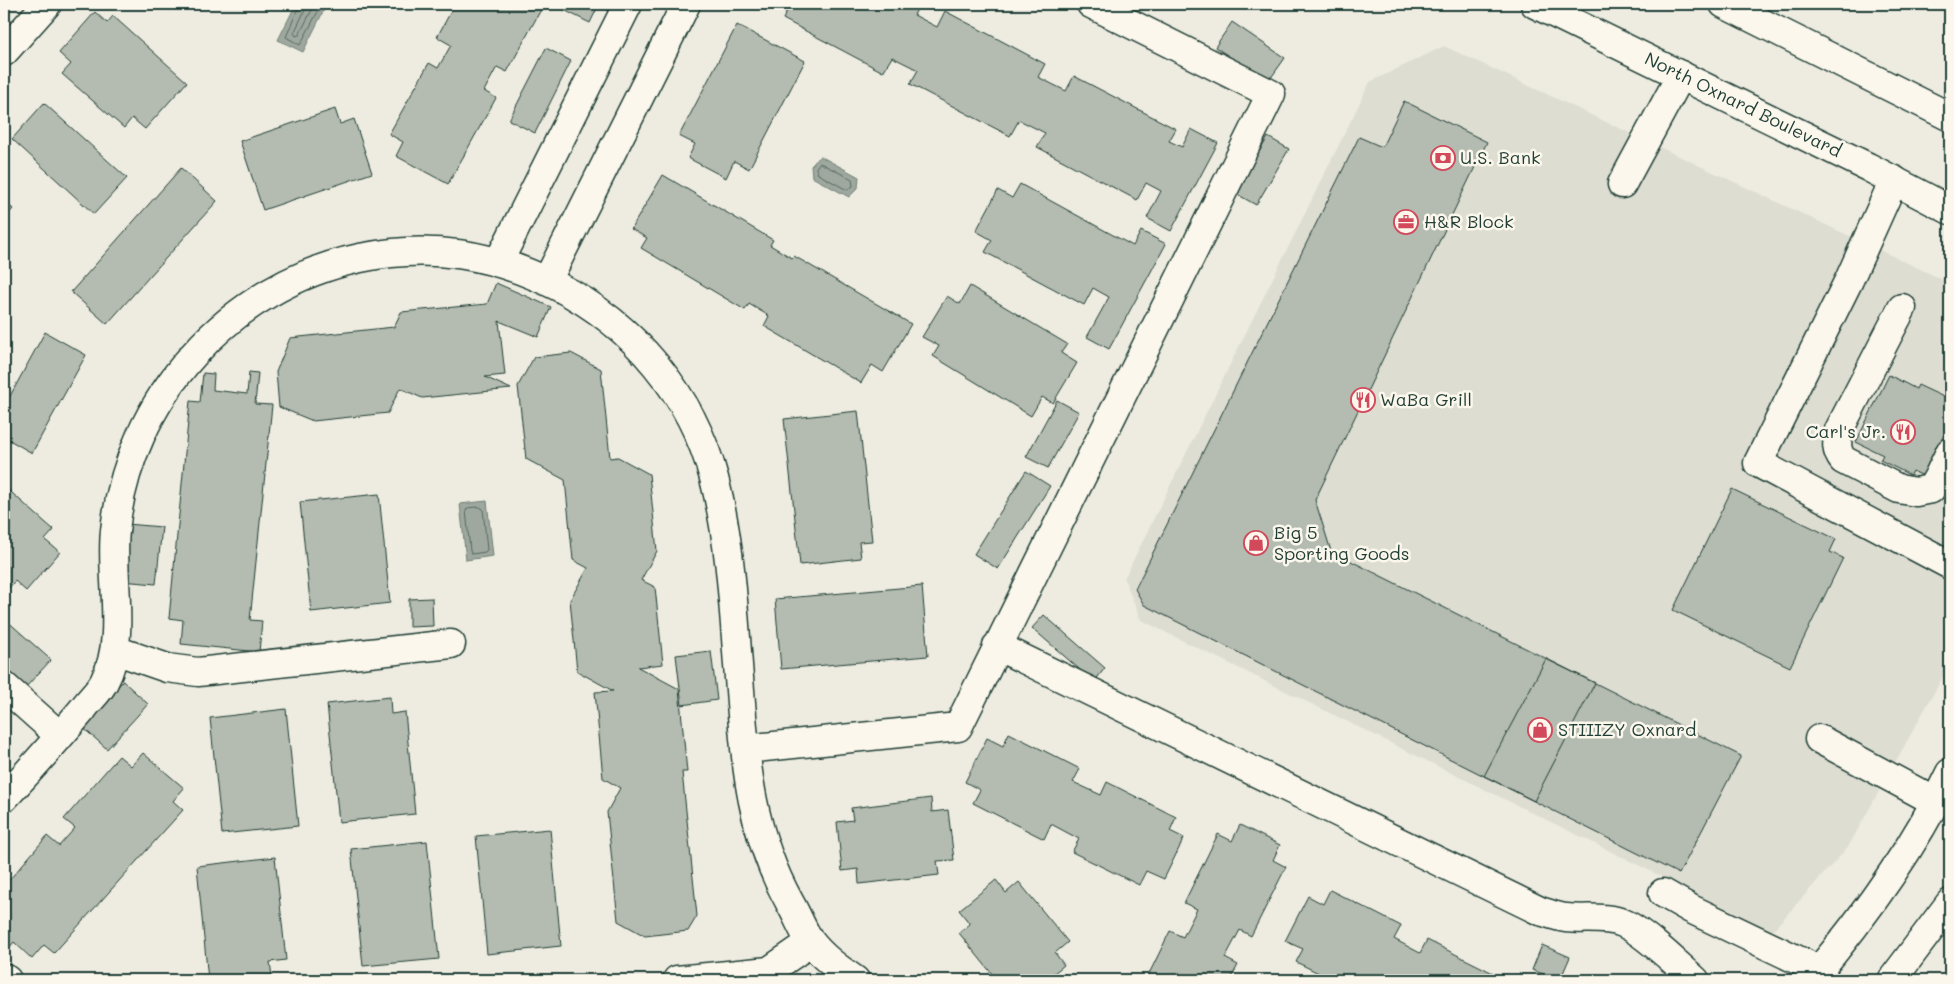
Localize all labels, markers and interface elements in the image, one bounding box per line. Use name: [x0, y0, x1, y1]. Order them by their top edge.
street label: North Oxnard Boulevard: [1641, 46, 1846, 162]
bank icon: U.S. Bank: [1430, 145, 1456, 171]
place label: U.S. Bank: [1460, 145, 1540, 169]
office icon: H&R Block: [1393, 209, 1419, 235]
place label: H&R Block: [1424, 209, 1514, 233]
restaurant icon: WaBa Grill: [1350, 387, 1376, 413]
place label: WaBa Grill: [1380, 387, 1472, 411]
place label: Carl's Jr.: [1806, 419, 1886, 443]
restaurant icon: Carl's Jr.: [1890, 419, 1916, 445]
place label: Big 5 Sporting Goods: [1274, 520, 1409, 565]
shop icon: Big 5 Sporting Goods: [1243, 530, 1269, 556]
shop icon: STIIIZY Oxnard: [1527, 717, 1553, 743]
place label: STIIIZY Oxnard: [1558, 717, 1697, 741]

